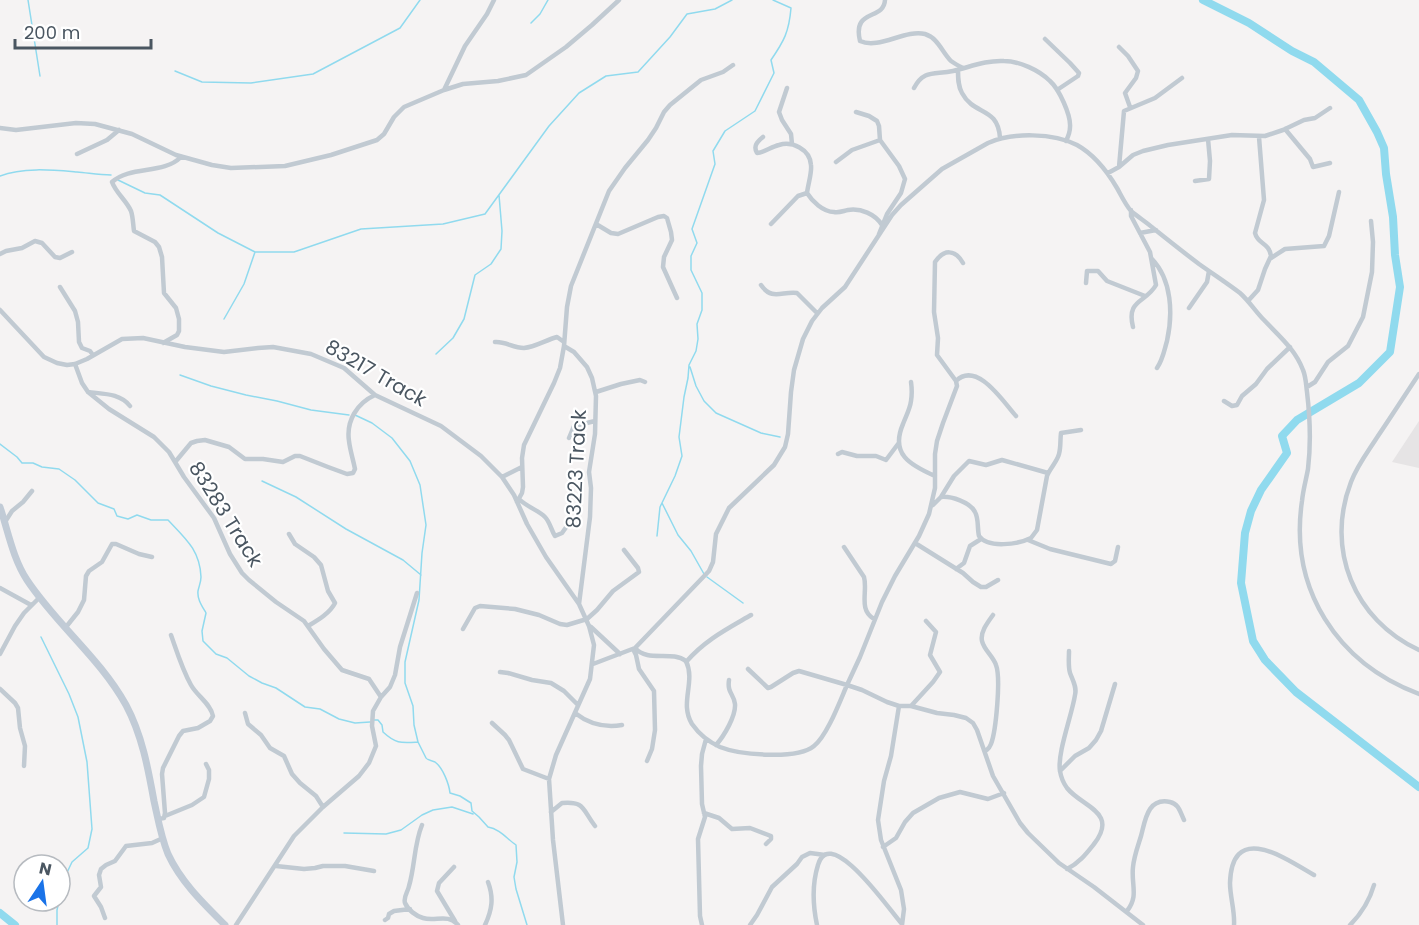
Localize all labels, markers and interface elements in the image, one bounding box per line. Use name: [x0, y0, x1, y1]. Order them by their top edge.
scale bar: [15, 12, 152, 50]
text: 200 m: [24, 20, 80, 45]
street label: 83217 Track: [320, 333, 432, 414]
street label: 83223 Track: [559, 408, 593, 529]
street label: 83283 Track: [182, 456, 270, 573]
north arrow: [12, 853, 72, 913]
text: N: [37, 856, 54, 881]

